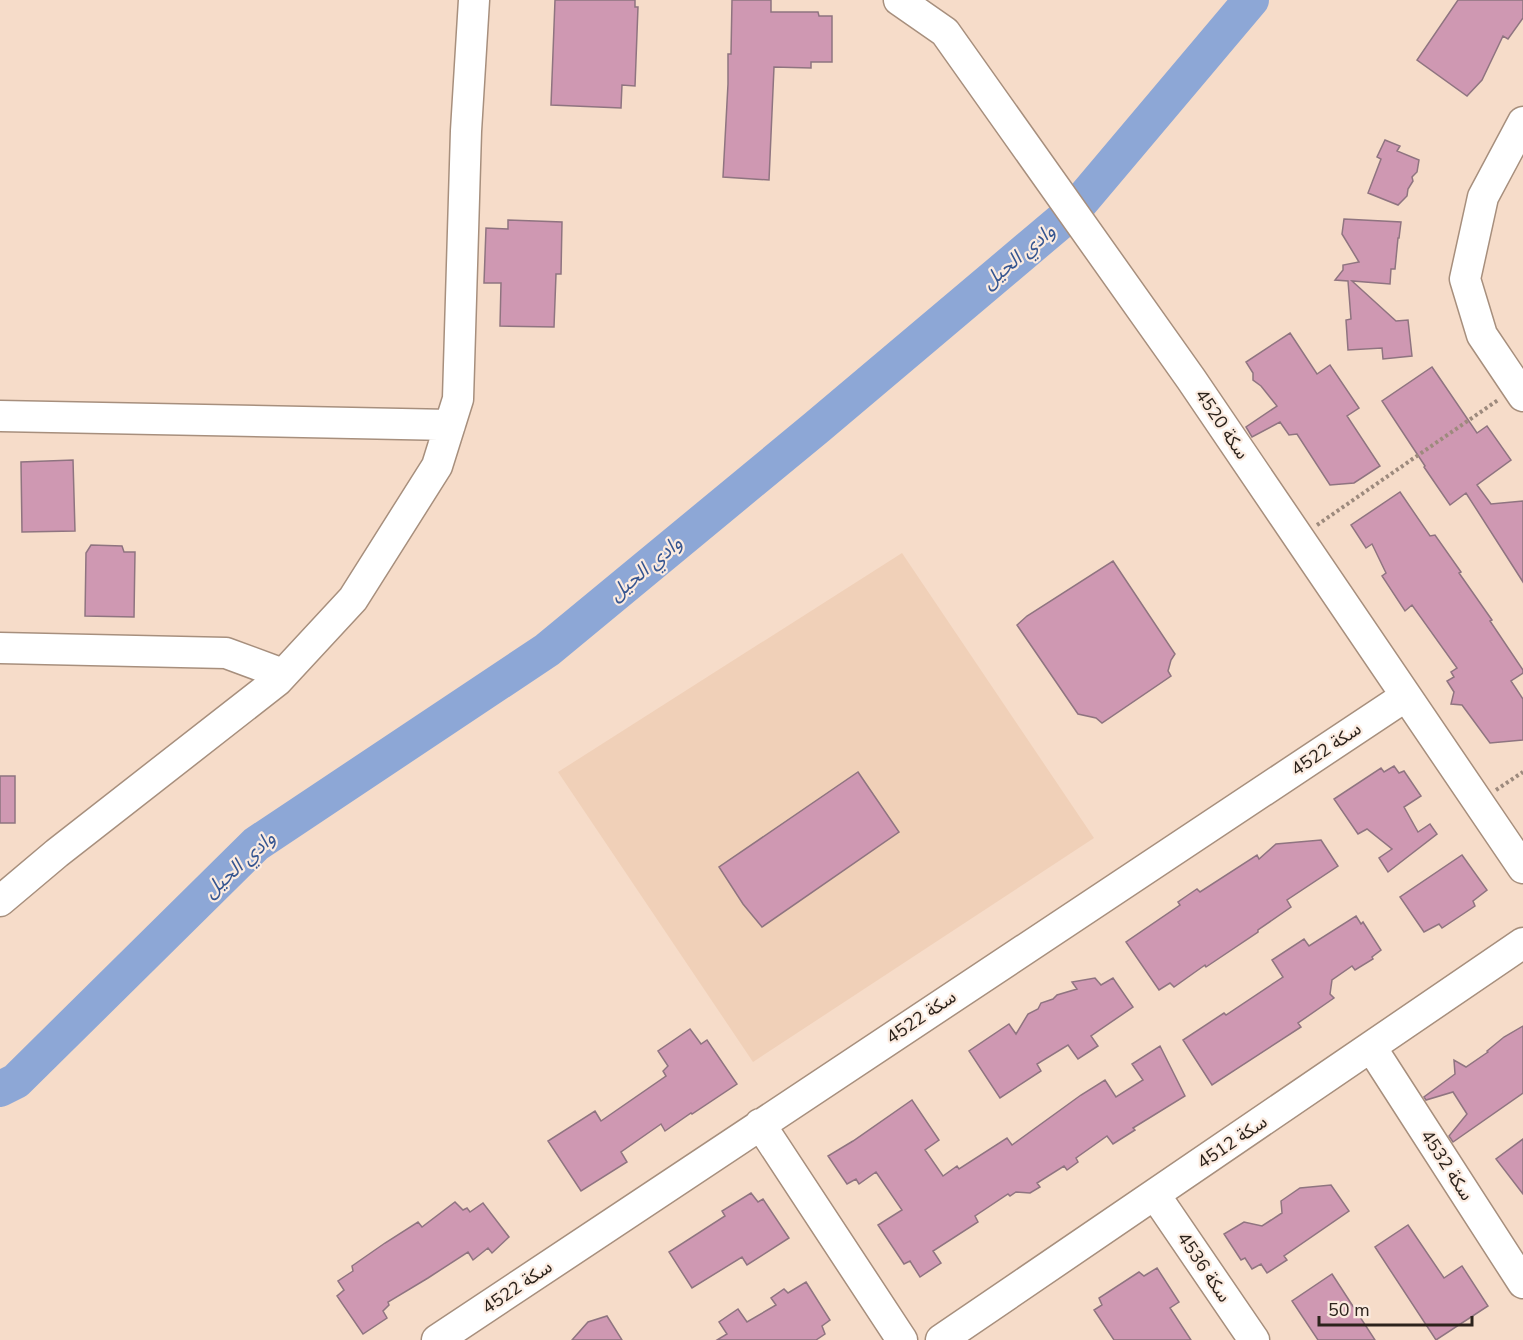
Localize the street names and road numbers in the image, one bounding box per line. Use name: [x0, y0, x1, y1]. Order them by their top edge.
street label: سكة 4520: [1190, 384, 1254, 464]
street label: سكة 4522: [1286, 717, 1366, 781]
street label: سكة 4522: [881, 985, 961, 1049]
street label: سكة 4512: [1192, 1110, 1272, 1174]
street label: سكة 4532: [1415, 1125, 1479, 1205]
street label: سكة 4536: [1172, 1227, 1236, 1307]
street label: سكة 4522: [477, 1255, 557, 1319]

